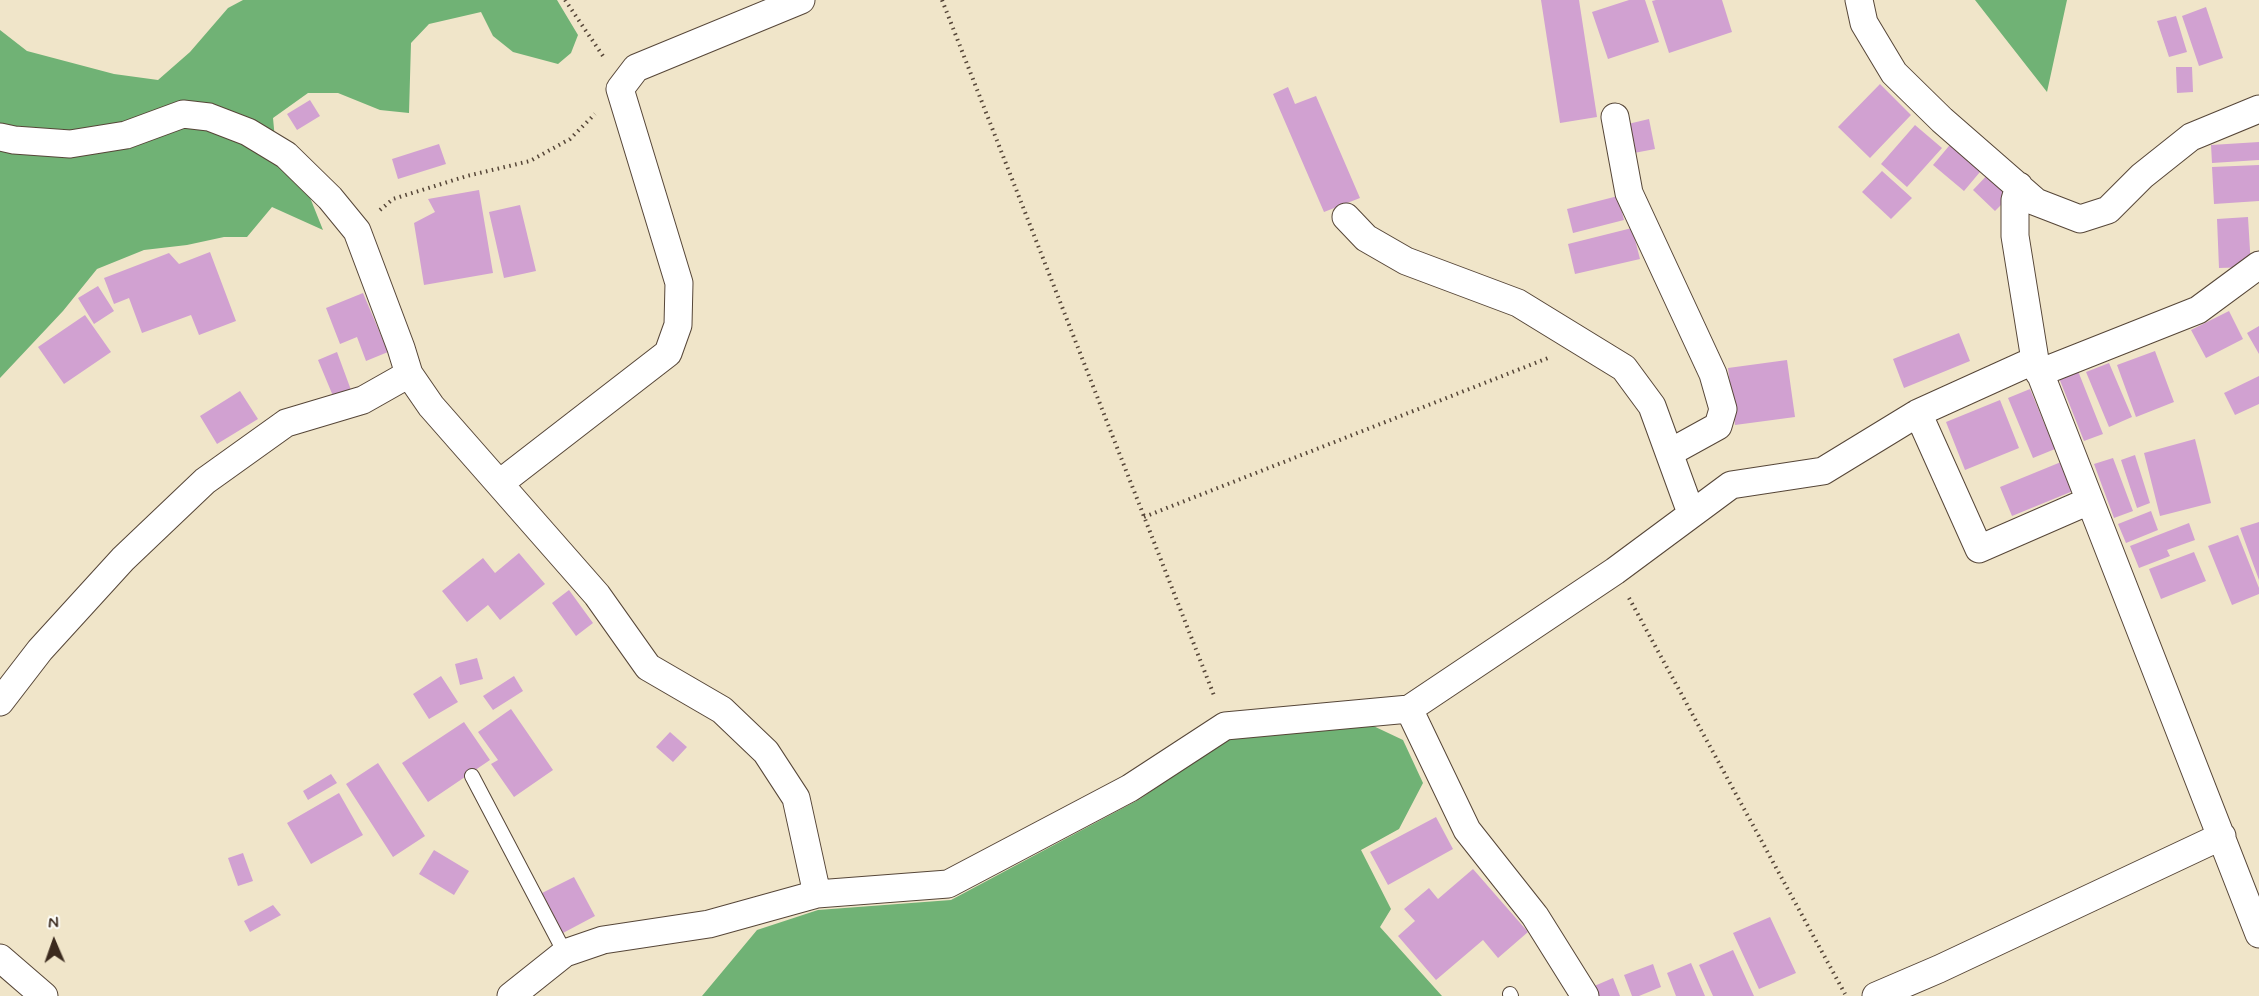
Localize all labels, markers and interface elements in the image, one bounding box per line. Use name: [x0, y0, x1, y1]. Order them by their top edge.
north arrow: [24, 912, 84, 972]
text: N: [48, 913, 59, 934]

